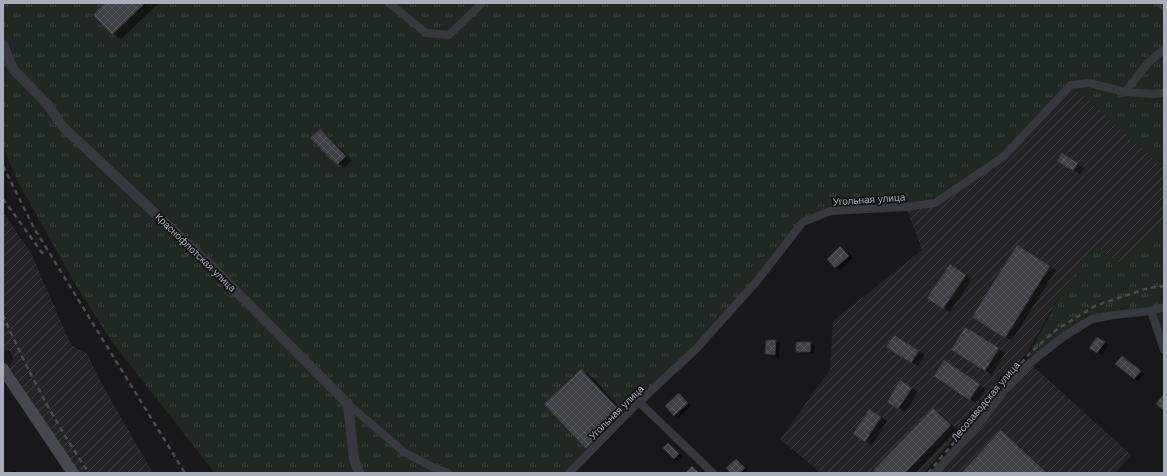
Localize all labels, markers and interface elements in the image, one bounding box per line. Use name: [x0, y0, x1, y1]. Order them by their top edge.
street label: Угольная улица: [832, 191, 906, 208]
street label: Краснофлотская улица: [153, 211, 239, 294]
street label: Лесозаводская улица: [949, 359, 1022, 443]
street label: Угольная улица: [587, 383, 646, 442]

